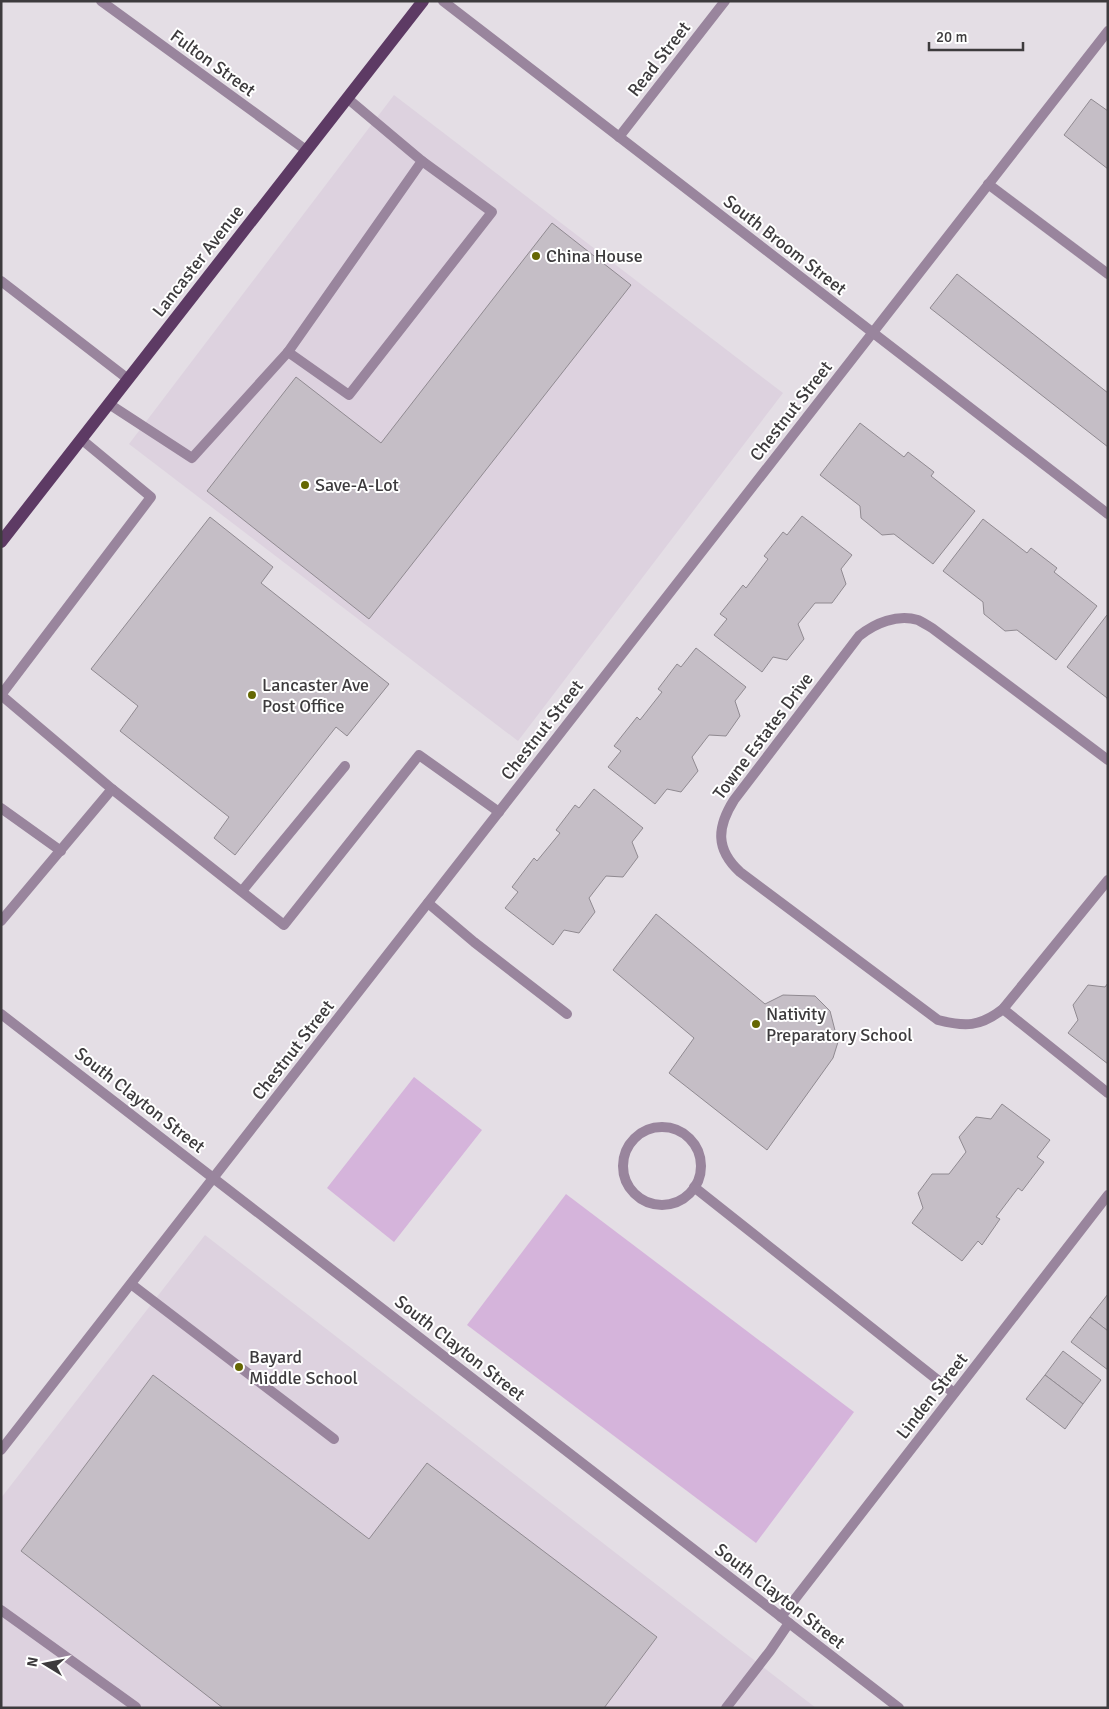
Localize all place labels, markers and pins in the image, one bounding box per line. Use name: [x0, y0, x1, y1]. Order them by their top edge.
place label: China House: [546, 245, 643, 267]
marker: China House: [530, 250, 542, 262]
place label: Save-A-Lot: [315, 474, 399, 496]
marker: Save-A-Lot: [299, 479, 311, 491]
place label: Lancaster Ave Post Office: [262, 674, 369, 717]
marker: Lancaster Ave Post Office: [246, 689, 258, 701]
place label: Nativity Preparatory School: [766, 1003, 913, 1046]
marker: Nativity Preparatory School: [750, 1018, 762, 1030]
place label: Bayard Middle School: [249, 1346, 358, 1389]
marker: Bayard Middle School: [233, 1361, 245, 1373]

